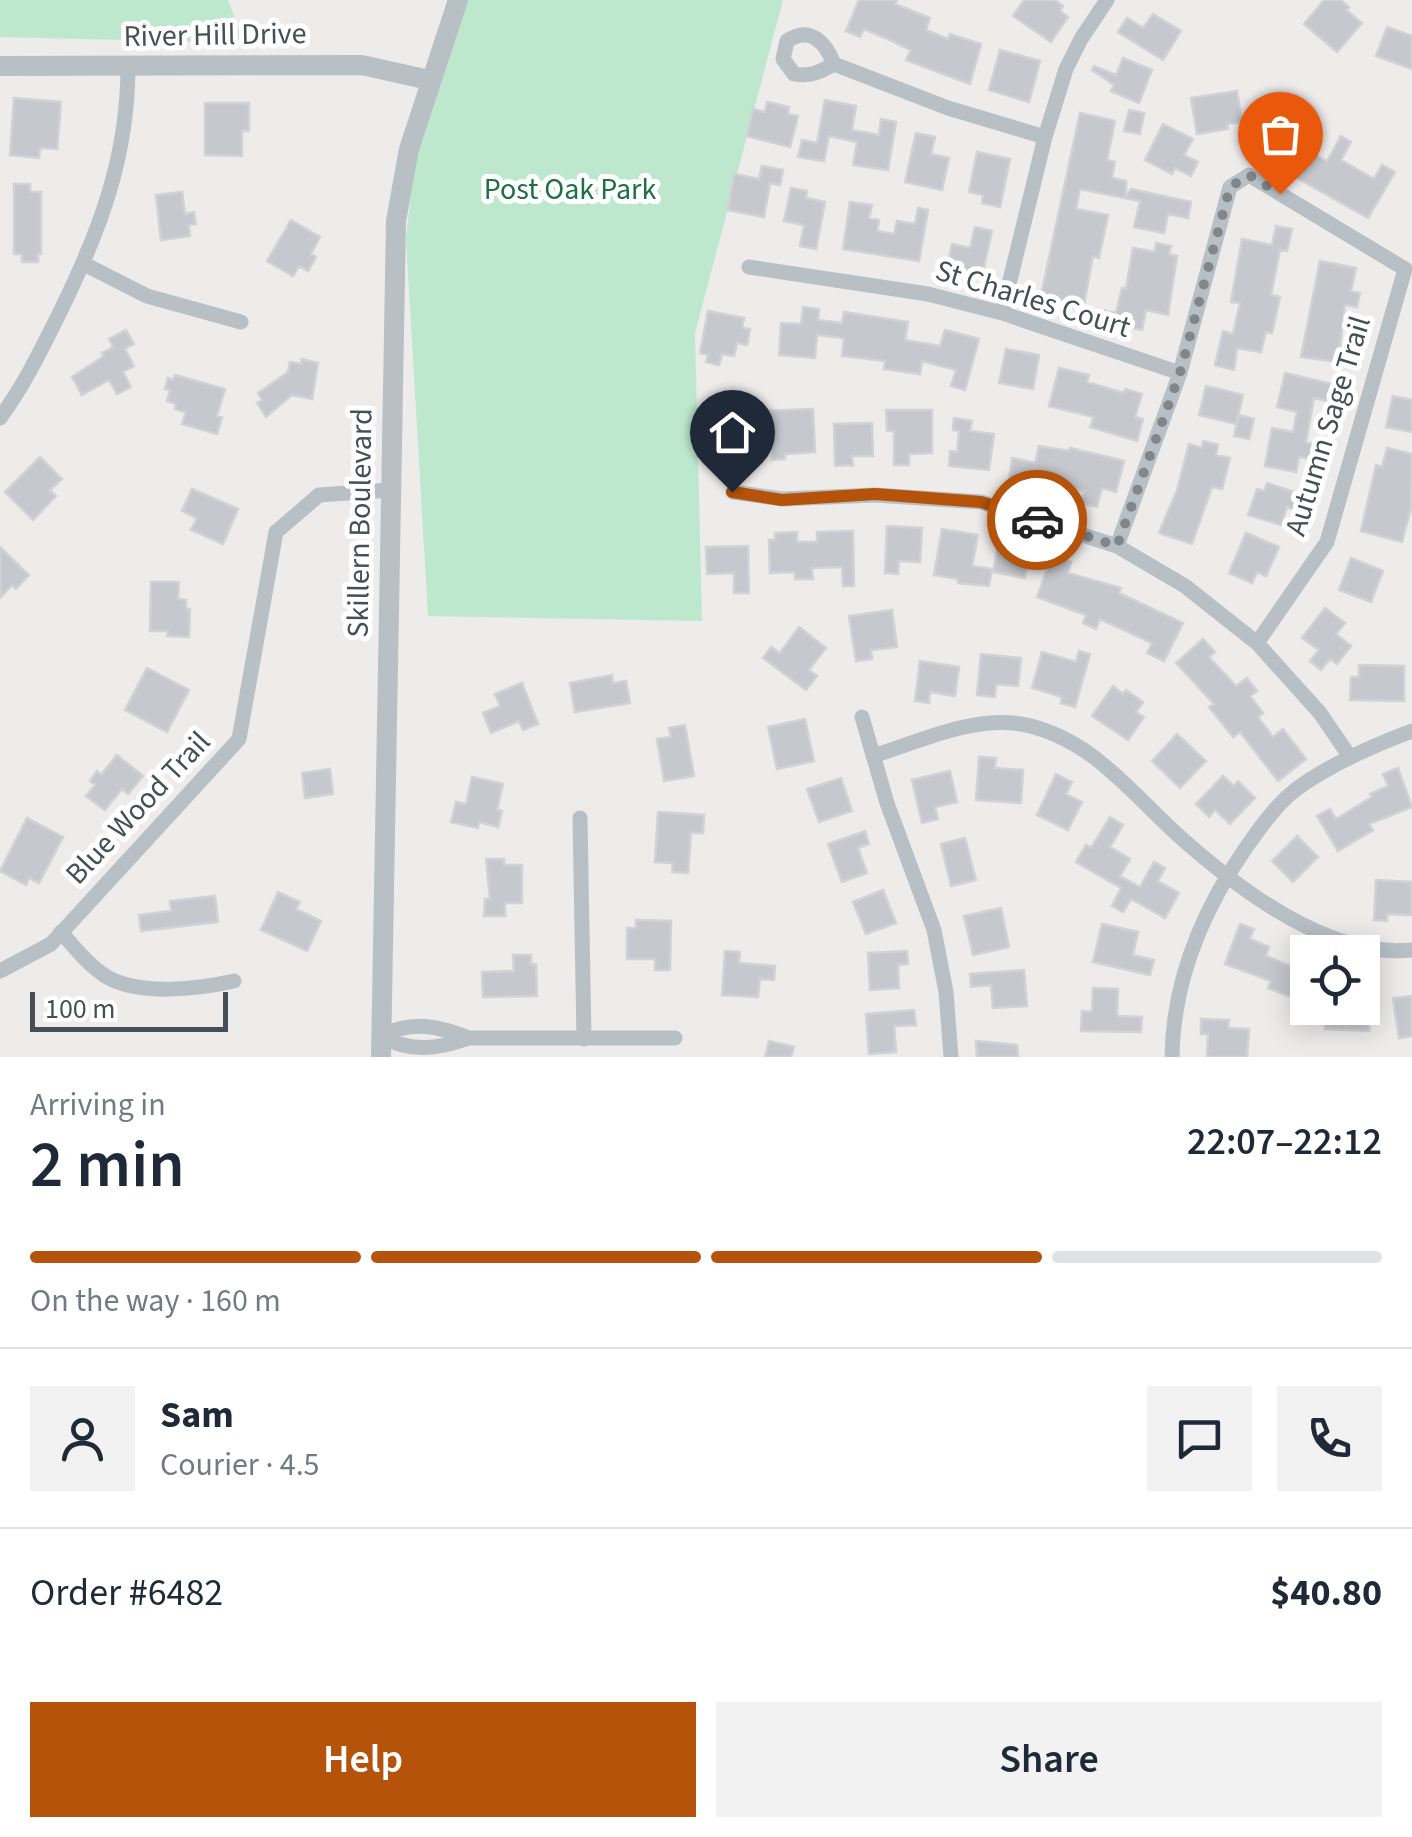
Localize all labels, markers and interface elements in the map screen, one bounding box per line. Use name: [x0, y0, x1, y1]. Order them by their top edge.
street label: River Hill Drive: [123, 12, 307, 58]
pin: [1238, 92, 1323, 195]
icon: bag: [1253, 107, 1308, 162]
park label: Post Oak Park: [484, 168, 656, 211]
street label: St Charles Court: [930, 249, 1136, 349]
street label: Autumn Sage Trail: [1274, 311, 1382, 541]
pin: [690, 390, 775, 493]
icon: home: [705, 405, 760, 460]
street label: Skillern Boulevard: [337, 408, 383, 638]
courier: [987, 470, 1087, 570]
icon: car: [1010, 493, 1065, 548]
street label: Blue Wood Trail: [56, 722, 220, 894]
map controls: [1290, 935, 1380, 1025]
button: locate: [1290, 935, 1380, 1025]
scale bar: [30, 987, 228, 1032]
text: 100 m: [45, 989, 116, 1029]
text: Arriving in: [30, 1082, 166, 1128]
text: 22:07–22:12: [1187, 1115, 1382, 1169]
text: 2 min: [30, 1119, 185, 1212]
text: On the way · 160 m: [30, 1278, 281, 1324]
button: person: [30, 1386, 135, 1491]
button: chat: [1147, 1386, 1252, 1491]
button: phone: [1277, 1386, 1382, 1491]
text: Sam: [160, 1388, 234, 1442]
text: Courier · 4.5: [160, 1442, 320, 1488]
text: Order #6482: [30, 1566, 223, 1620]
text: $40.80: [1270, 1566, 1382, 1620]
button: Help: [30, 1702, 696, 1817]
button: Share: [716, 1702, 1382, 1817]

